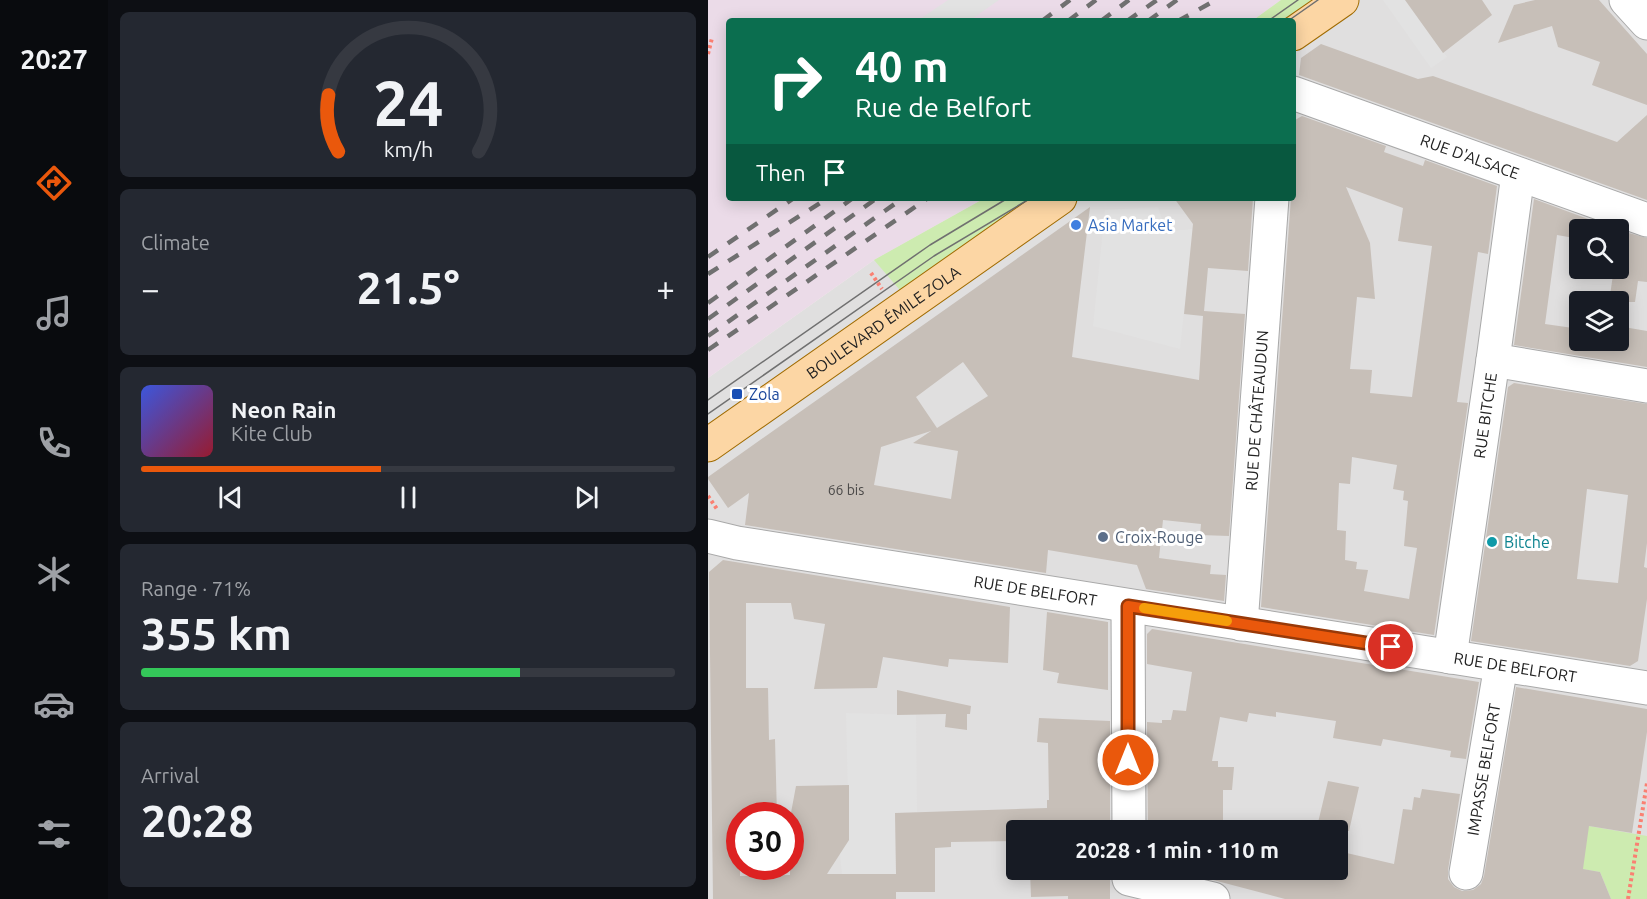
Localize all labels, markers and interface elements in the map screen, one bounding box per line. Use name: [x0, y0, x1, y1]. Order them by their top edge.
icon: right: [756, 42, 834, 120]
text: 40 m: [855, 43, 949, 90]
text: 20:27: [20, 44, 88, 74]
text: 24: [373, 68, 443, 138]
text: Rue de Belfort: [855, 92, 1031, 122]
street label: RUE D'ALSACE: [1418, 131, 1522, 182]
text: km/h: [383, 137, 433, 161]
icon: arrive: [818, 156, 851, 189]
text: Then: [756, 160, 806, 185]
icon: directions: [33, 162, 75, 204]
place label: Asia Market: [1088, 216, 1173, 234]
marker: Asia Market: [1069, 218, 1083, 232]
map controls: [1569, 219, 1629, 351]
button: search: [1569, 219, 1629, 279]
text: Climate: [141, 231, 210, 254]
text: 21.5°: [356, 262, 460, 313]
street label: BOULEVARD ÉMILE ZOLA: [803, 262, 964, 382]
text: −: [141, 270, 160, 307]
text: +: [656, 270, 675, 307]
button: layers: [1569, 291, 1629, 351]
icon: music: [33, 292, 75, 334]
street label: RUE DE CHÂTEAUDUN: [1242, 330, 1271, 492]
street label: RUE BITCHE: [1470, 371, 1500, 460]
place label: Zola: [749, 385, 780, 403]
marker: Zola: [730, 387, 744, 401]
text: Neon Rain: [231, 397, 336, 422]
icon: phone: [33, 422, 75, 464]
text: Kite Club: [231, 422, 313, 445]
icon: previous: [214, 481, 247, 514]
icon: pause: [392, 481, 425, 514]
icon: next: [570, 481, 603, 514]
house number: 66 bis: [828, 482, 864, 498]
place label: Croix-Rouge: [1115, 528, 1203, 546]
marker: Croix-Rouge: [1096, 530, 1110, 544]
place label: Bitche: [1504, 533, 1550, 551]
marker: Bitche: [1485, 535, 1499, 549]
icon: climate: [33, 553, 75, 595]
street label: RUE DE BELFORT: [972, 572, 1098, 609]
text: Range · 71%: [141, 577, 251, 600]
text: 355 km: [141, 608, 292, 659]
pin: [1365, 621, 1416, 672]
icon: arrive: [1374, 630, 1407, 663]
street label: RUE DE BELFORT: [1452, 648, 1578, 686]
icon: car: [33, 683, 75, 725]
street label: IMPASSE BELFORT: [1463, 702, 1503, 837]
position arrow: [1096, 728, 1160, 792]
text: Arrival: [141, 764, 199, 787]
text: 20:28: [141, 795, 254, 846]
speed limit sign: 30: [726, 802, 804, 880]
icon: filters: [33, 813, 75, 855]
text: 20:28 · 1 min · 110 m: [1075, 837, 1279, 862]

